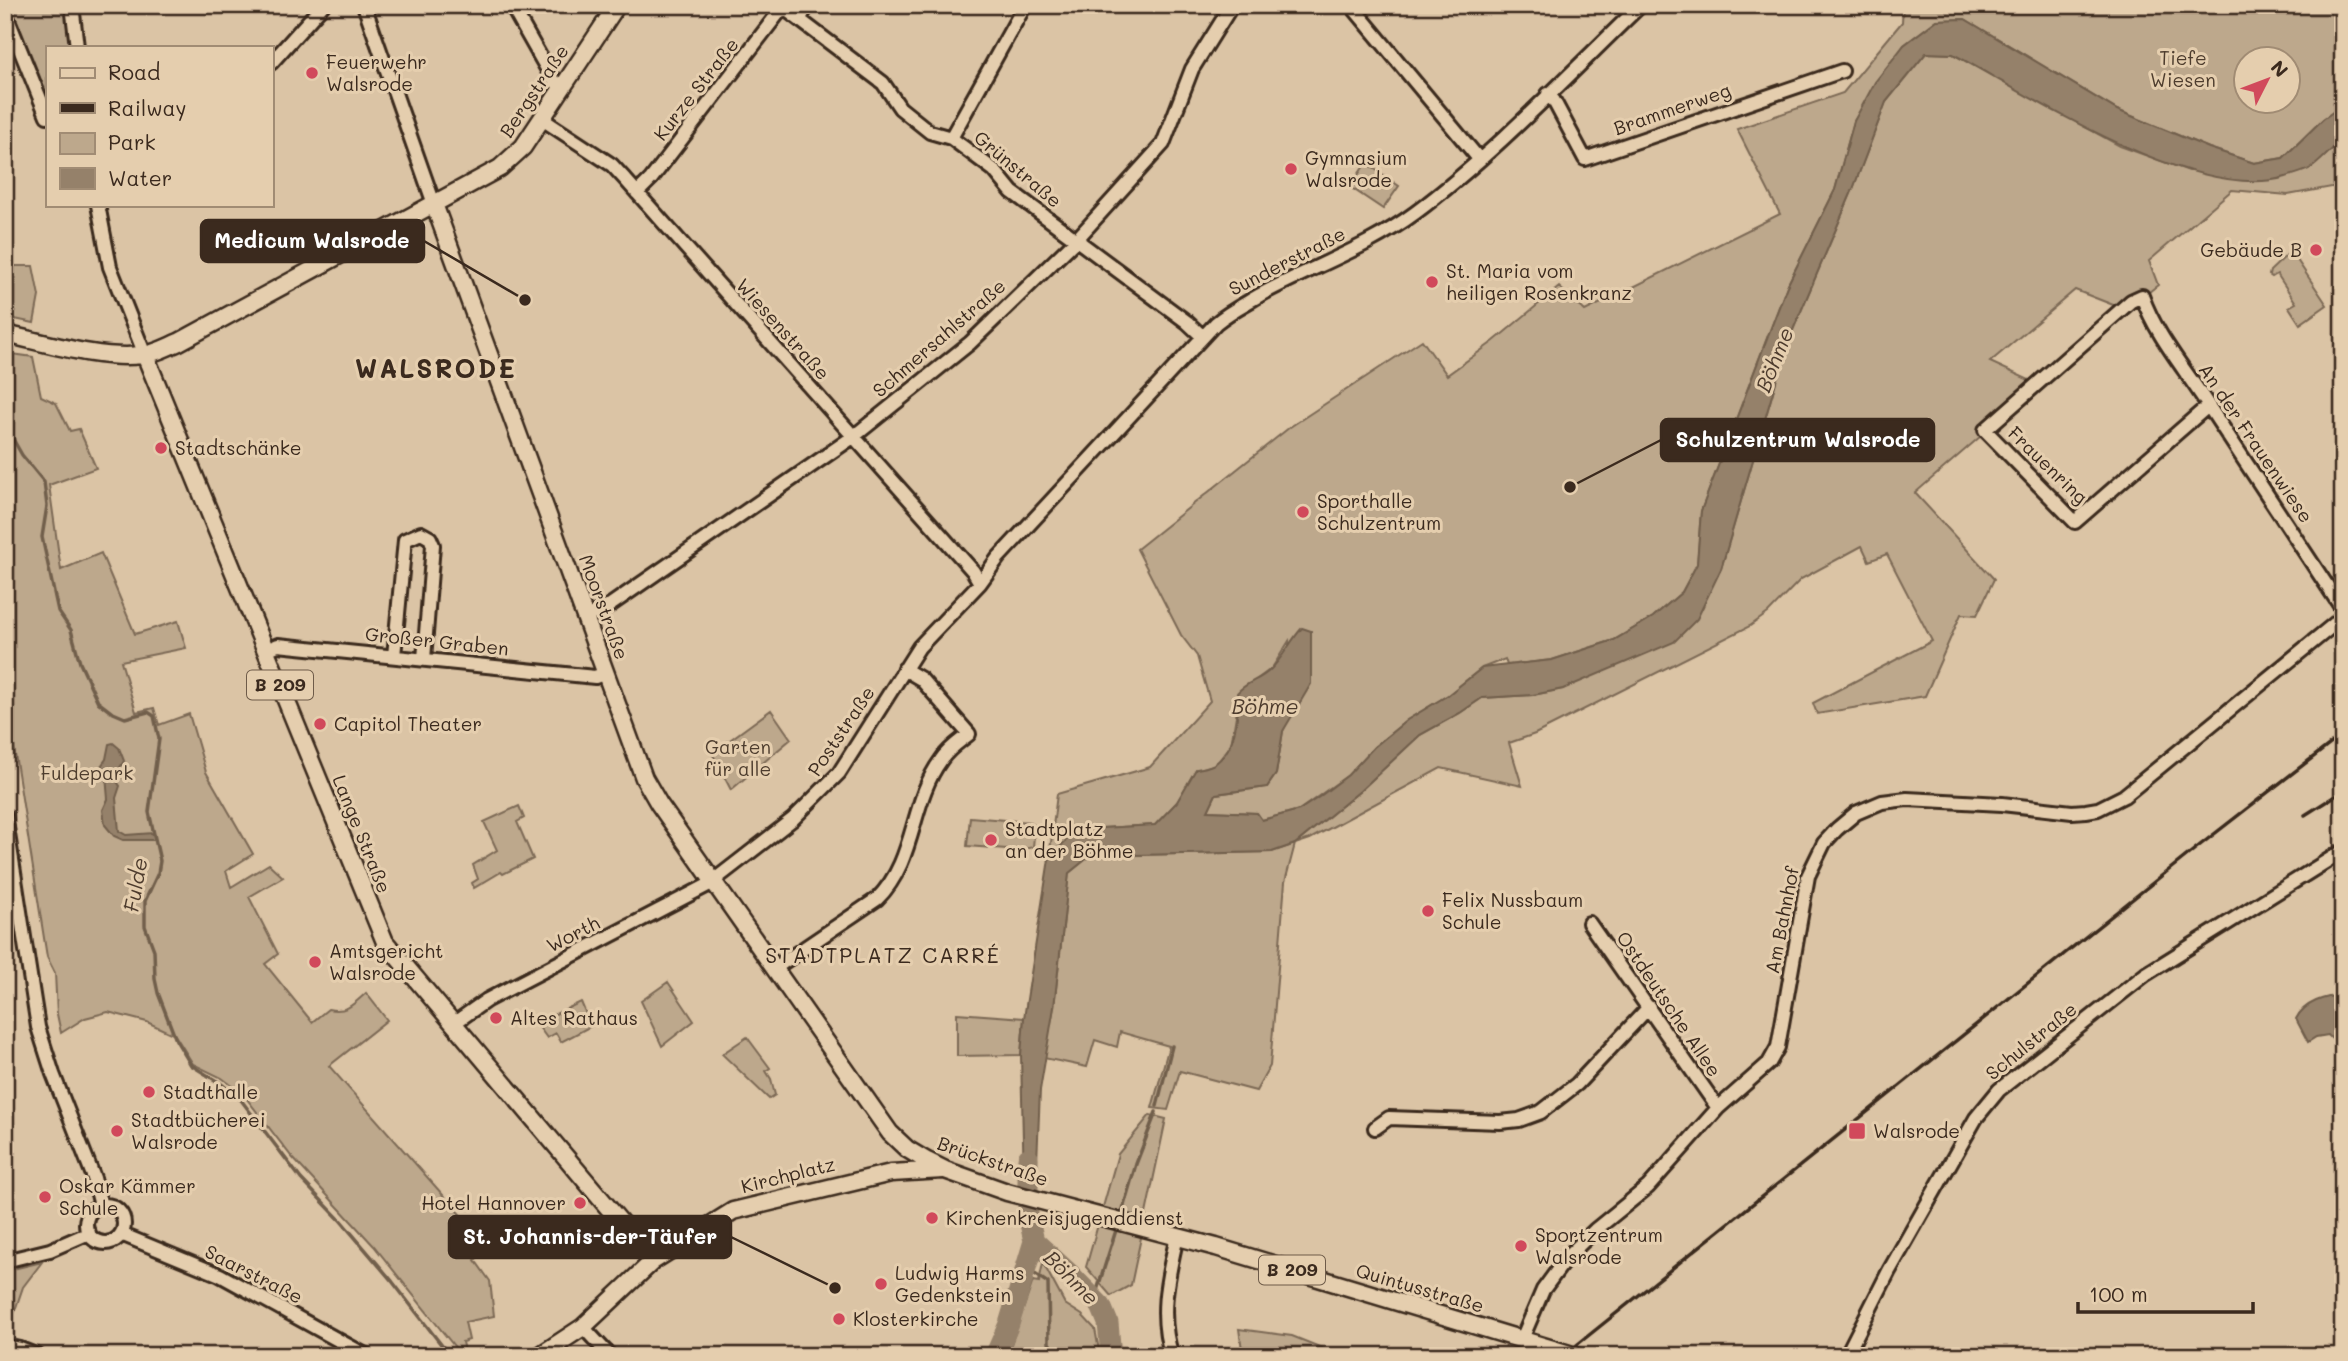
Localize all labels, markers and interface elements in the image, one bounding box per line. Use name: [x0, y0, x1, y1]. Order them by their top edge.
street label: Kurze Straße: [648, 32, 744, 145]
street label: Bergstraße: [493, 39, 574, 142]
park label: Tiefe Wiesen: [2150, 45, 2216, 92]
legend: [46, 46, 273, 206]
north arrow: [2232, 46, 2302, 116]
place label: Feuerwehr Walsrode: [326, 49, 427, 96]
text: N: [2266, 55, 2294, 82]
text: Road: [108, 58, 160, 85]
marker: Feuerwehr Walsrode: [304, 65, 320, 81]
street label: Brammerweg: [1610, 77, 1734, 140]
text: Railway: [108, 94, 187, 121]
street label: Grünstraße: [969, 125, 1067, 213]
text: Park: [108, 128, 156, 155]
place label: Gymnasium Walsrode: [1305, 145, 1407, 192]
marker: Gymnasium Walsrode: [1283, 161, 1299, 177]
text: Water: [108, 164, 172, 191]
callout: Medicum Walsrode: [201, 220, 424, 262]
street label: Sunderstraße: [1224, 220, 1349, 301]
text: Medicum Walsrode: [214, 226, 410, 253]
place label: Gebäude B: [2200, 237, 2302, 262]
marker: Gebäude B: [2308, 242, 2324, 258]
place label: St. Maria vom heiligen Rosenkranz: [1446, 258, 1632, 305]
street label: Wiesenstraße: [731, 273, 836, 385]
street label: Schmersahlstraße: [867, 273, 1010, 402]
marker: St. Maria vom heiligen Rosenkranz: [1424, 274, 1440, 290]
water label: Böhme: [1749, 323, 1799, 396]
district label: WALSRODE: [355, 351, 517, 385]
street label: An der Frauenwiese: [2194, 358, 2319, 527]
callout: Schulzentrum Walsrode: [1661, 419, 1934, 461]
street label: Frauenring: [2003, 420, 2094, 509]
text: Schulzentrum Walsrode: [1675, 425, 1921, 452]
place label: Stadtschänke: [175, 435, 302, 460]
marker: Stadtschänke: [153, 440, 169, 456]
place label: Sporthalle Schulzentrum: [1317, 488, 1441, 535]
marker: Sporthalle Schulzentrum: [1295, 504, 1311, 520]
street label: Moorstraße: [574, 551, 635, 663]
street label: Großer Graben: [364, 621, 510, 660]
road number: B 209: [247, 670, 313, 700]
street label: Poststraße: [801, 681, 880, 781]
water label: Böhme: [1231, 692, 1299, 719]
place label: Capitol Theater: [334, 711, 482, 736]
marker: Capitol Theater: [312, 716, 328, 732]
park label: Garten für alle: [705, 734, 771, 781]
park label: Fuldepark: [41, 760, 133, 785]
street label: Lange Straße: [327, 771, 398, 897]
place label: Stadtplatz an der Böhme: [1005, 816, 1134, 863]
marker: Stadtplatz an der Böhme: [983, 832, 999, 848]
water label: Fulde: [116, 855, 153, 914]
street label: Am Bahnhof: [1759, 864, 1804, 976]
place label: Felix Nussbaum Schule: [1442, 887, 1583, 934]
marker: Felix Nussbaum Schule: [1420, 903, 1436, 919]
street label: Worth: [542, 910, 604, 958]
street label: Ostdeutsche Allee: [1611, 926, 1727, 1081]
place label: Amtsgericht Walsrode: [329, 938, 443, 985]
district label: STADTPLATZ CARRÉ: [765, 941, 1001, 968]
marker: Amtsgericht Walsrode: [307, 954, 323, 970]
street label: Schulstraße: [1980, 996, 2082, 1085]
place label: Altes Rathaus: [510, 1005, 638, 1030]
marker: Altes Rathaus: [488, 1010, 504, 1026]
place label: Stadthalle: [163, 1079, 258, 1104]
marker: Stadthalle: [141, 1084, 157, 1100]
place label: Stadtbücherei Walsrode: [131, 1107, 266, 1154]
place label: Walsrode: [1873, 1118, 1960, 1143]
marker: Walsrode: [1847, 1121, 1867, 1141]
marker: Stadtbücherei Walsrode: [109, 1123, 125, 1139]
street label: Brückstraße: [934, 1130, 1052, 1191]
street label: Kirchplatz: [738, 1151, 837, 1198]
place label: Oskar Kämmer Schule: [59, 1173, 196, 1220]
marker: Oskar Kämmer Schule: [37, 1189, 53, 1205]
place label: Hotel Hannover: [421, 1190, 566, 1215]
marker: Hotel Hannover: [572, 1195, 588, 1211]
place label: Kirchenkreisjugenddienst: [946, 1205, 1183, 1230]
marker: Kirchenkreisjugenddienst: [924, 1210, 940, 1226]
callout: St. Johannis-der-Täufer: [449, 1216, 731, 1258]
text: St. Johannis-der-Täufer: [463, 1222, 717, 1249]
place label: Sportzentrum Walsrode: [1535, 1222, 1663, 1269]
street label: Saarstraße: [201, 1238, 307, 1309]
marker: Sportzentrum Walsrode: [1513, 1238, 1529, 1254]
water label: Böhme: [1039, 1244, 1105, 1310]
road number: B 209: [1259, 1255, 1325, 1284]
street label: Quintusstraße: [1353, 1257, 1487, 1318]
place label: Ludwig Harms Gedenkstein: [895, 1260, 1024, 1307]
scale bar: [2078, 1270, 2254, 1314]
marker: Ludwig Harms Gedenkstein: [873, 1276, 889, 1292]
text: 100 m: [2089, 1280, 2148, 1307]
place label: Klosterkirche: [853, 1306, 979, 1331]
marker: Klosterkirche: [831, 1311, 847, 1327]

